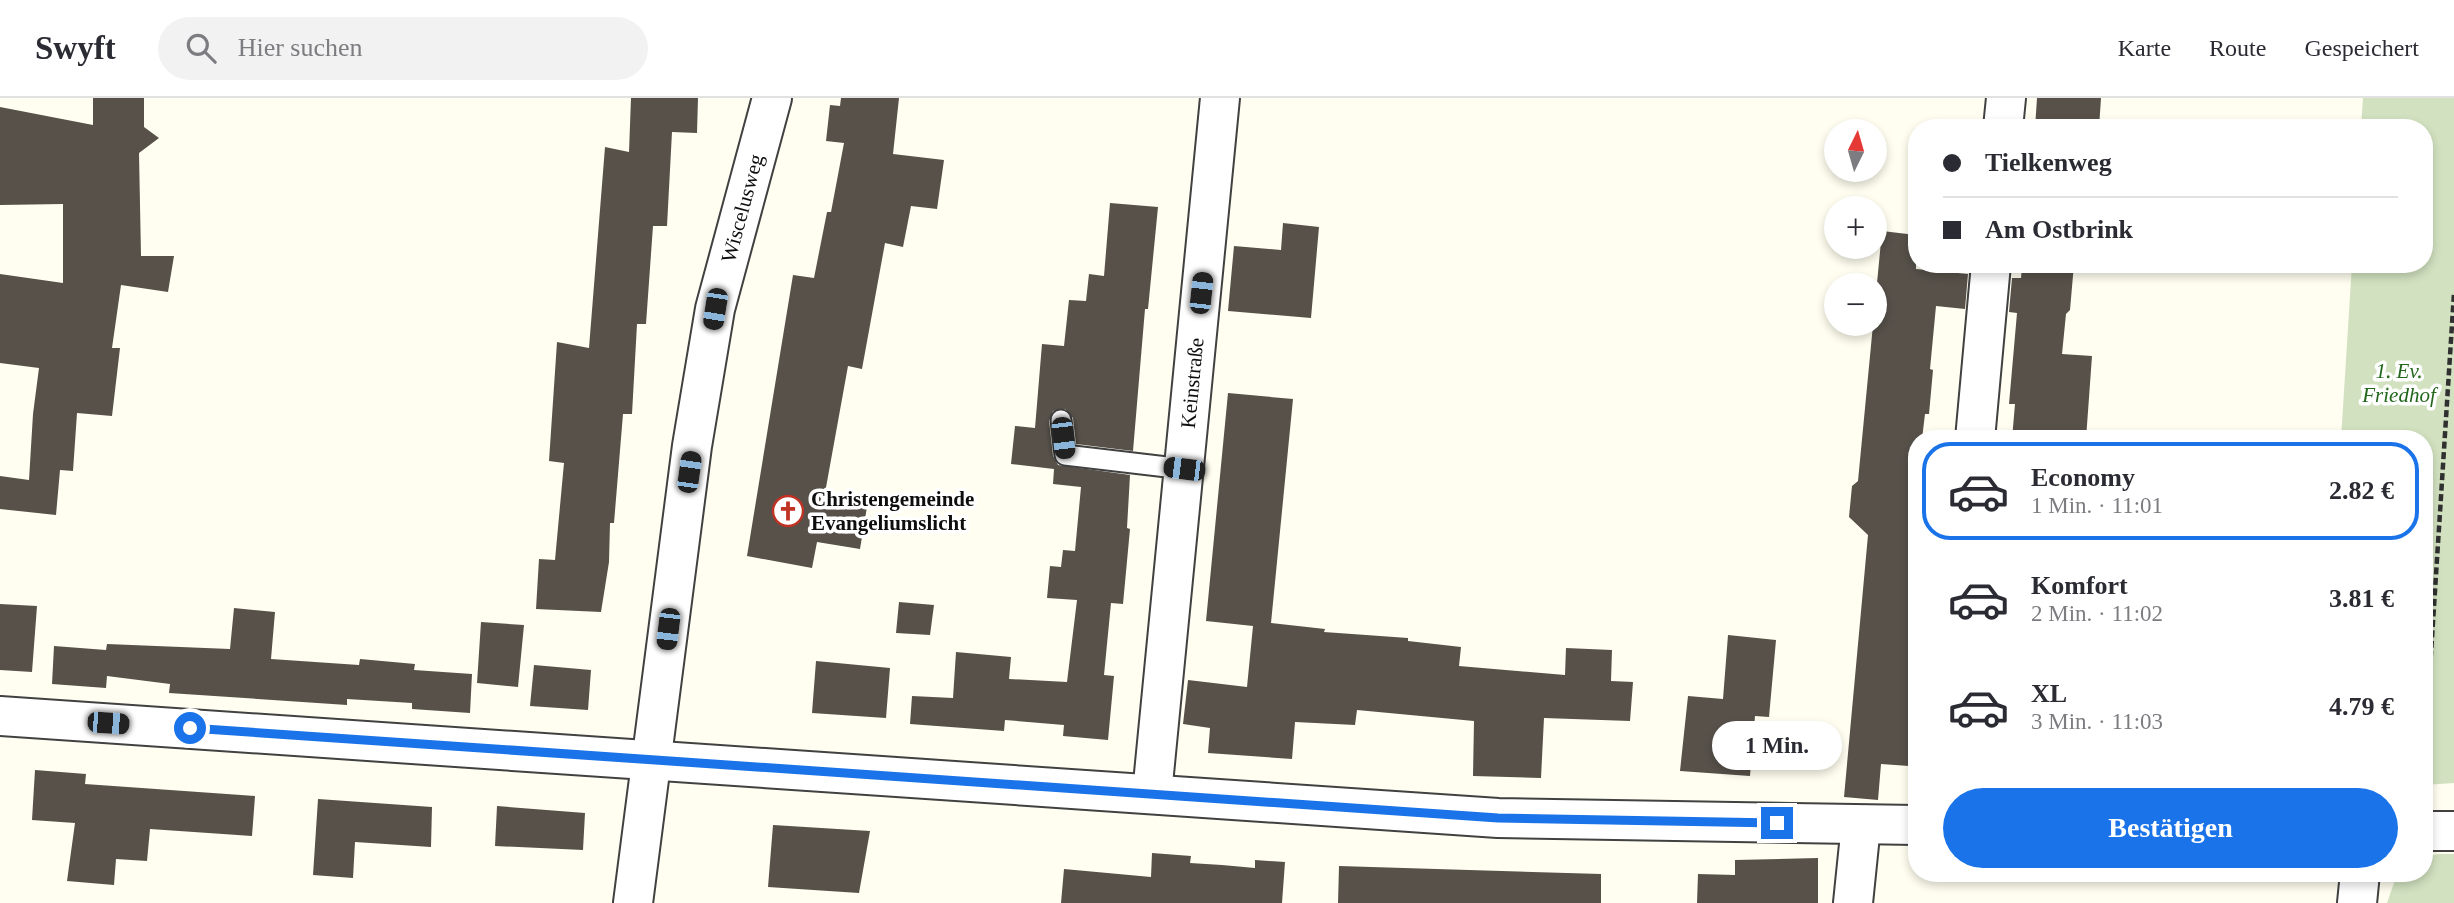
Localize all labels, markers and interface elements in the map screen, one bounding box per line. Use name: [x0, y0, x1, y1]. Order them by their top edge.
search box: [158, 17, 648, 80]
icon: search: [182, 29, 220, 67]
text: Swyft: [35, 30, 116, 66]
text: Hier suchen: [238, 33, 363, 62]
text: Karte: [2118, 35, 2171, 61]
text: Route: [2209, 35, 2266, 61]
text: Gespeichert: [2304, 35, 2419, 61]
north arrow: [1824, 119, 1886, 182]
map controls: [1824, 119, 1887, 336]
text: Tielkenweg: [1985, 148, 2112, 177]
street label: Wiscelusweg: [716, 151, 768, 265]
button: +: [1824, 196, 1887, 259]
text: Am Ostbrink: [1985, 215, 2133, 244]
car: [1189, 271, 1214, 315]
button: −: [1824, 273, 1887, 336]
car: [702, 287, 729, 331]
street label: Keinstraße: [1176, 336, 1209, 429]
park label: 1. Ev. Friedhof: [2361, 359, 2439, 407]
car: [1051, 416, 1076, 460]
car: [676, 450, 703, 494]
car: [1162, 456, 1207, 482]
icon: car: [1947, 460, 2010, 523]
text: Economy: [2031, 463, 2135, 492]
text: 2.82 €: [2329, 476, 2394, 505]
place label: Christengemeinde Evangeliumslicht: [811, 487, 974, 535]
text: 1 Min. · 11:01: [2031, 493, 2163, 518]
church icon: Christengemeinde Evangeliumslicht: [771, 494, 805, 528]
icon: car: [1947, 568, 2010, 631]
text: Komfort: [2031, 571, 2128, 600]
text: 3.81 €: [2329, 584, 2394, 613]
text: 2 Min. · 11:02: [2031, 601, 2163, 626]
car: [656, 607, 681, 651]
icon: car: [1947, 676, 2010, 739]
text: XL: [2031, 679, 2067, 708]
text: 4.79 €: [2329, 692, 2394, 721]
text: 3 Min. · 11:03: [2031, 709, 2163, 734]
car: [87, 711, 130, 735]
route start: [174, 712, 206, 744]
callout: 1 Min.: [1712, 722, 1842, 770]
text: 1 Min.: [1745, 733, 1809, 758]
button: Bestätigen: [1943, 788, 2398, 868]
route end: [1761, 807, 1793, 839]

